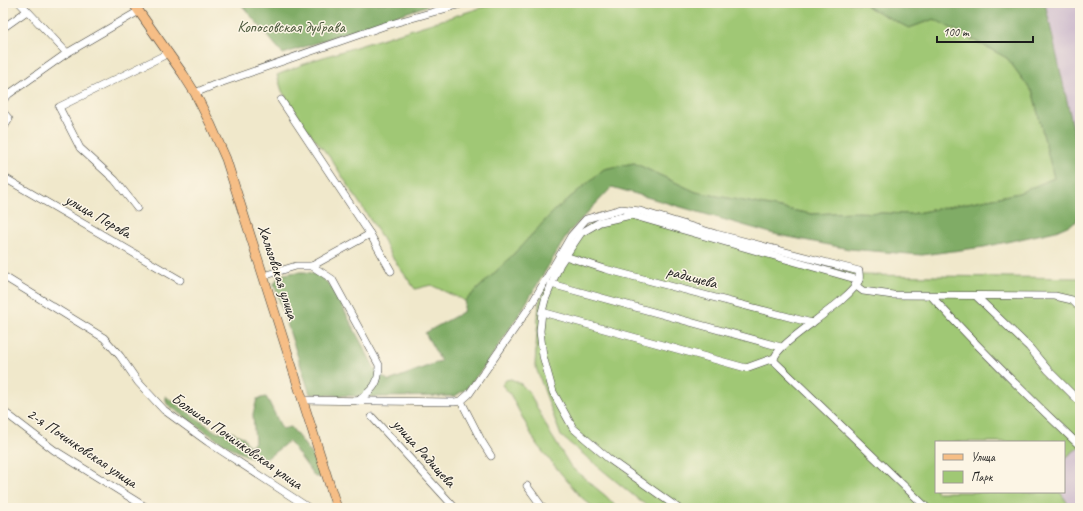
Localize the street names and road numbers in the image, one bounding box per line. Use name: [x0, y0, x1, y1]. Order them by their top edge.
street label: улица Перова: [61, 189, 136, 244]
street label: Хальзовская улица: [253, 222, 303, 323]
street label: радищева: [665, 261, 720, 294]
street label: Большая Починковская улица: [168, 388, 308, 495]
street label: 2-я Починковская улица: [23, 404, 142, 493]
street label: улица Радищева: [387, 414, 461, 492]

